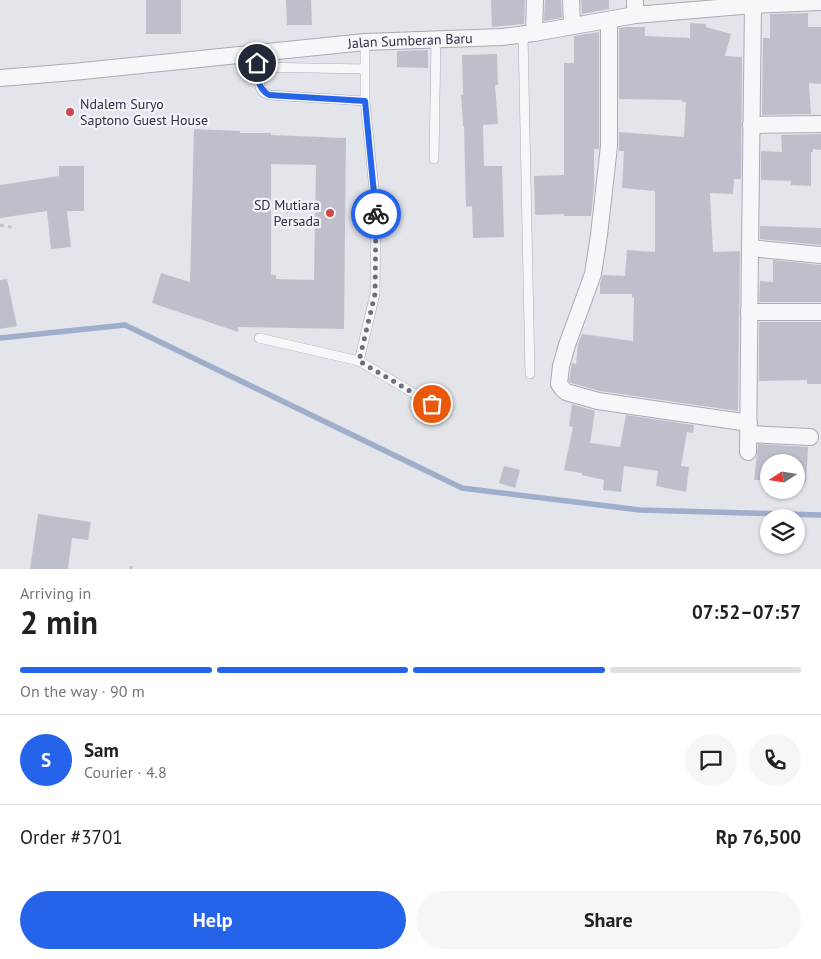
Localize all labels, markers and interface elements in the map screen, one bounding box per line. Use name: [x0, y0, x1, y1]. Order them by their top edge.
street label: Jalan Sumberan Baru: [346, 29, 473, 53]
pin: [236, 42, 278, 84]
icon: home: [243, 49, 271, 77]
place label: Ndalem Suryo Saptono Guest House: [80, 95, 208, 129]
marker: Ndalem Suryo Saptono Guest House: [64, 106, 76, 118]
courier: [351, 189, 401, 239]
place label: SD Mutiara Persada: [254, 196, 320, 230]
icon: bike: [362, 200, 390, 228]
marker: SD Mutiara Persada: [324, 207, 336, 219]
pin: [411, 383, 453, 425]
icon: bag: [418, 390, 446, 418]
north arrow: [760, 454, 805, 499]
map controls: [760, 454, 805, 554]
button: layers: [760, 509, 805, 554]
text: Arriving in: [20, 583, 91, 603]
text: 07:52–07:57: [692, 600, 801, 624]
text: 2 min: [20, 601, 98, 643]
text: On the way · 90 m: [20, 681, 145, 701]
button: chat: [685, 734, 737, 786]
button: phone: [749, 734, 801, 786]
text: Sam: [84, 738, 119, 762]
text: S: [41, 748, 51, 772]
text: Courier · 4.8: [84, 762, 167, 782]
text: Order #3701: [20, 825, 123, 849]
text: Rp 76,500: [716, 825, 801, 849]
button: Help: [20, 891, 406, 949]
button: Share: [416, 891, 801, 949]

